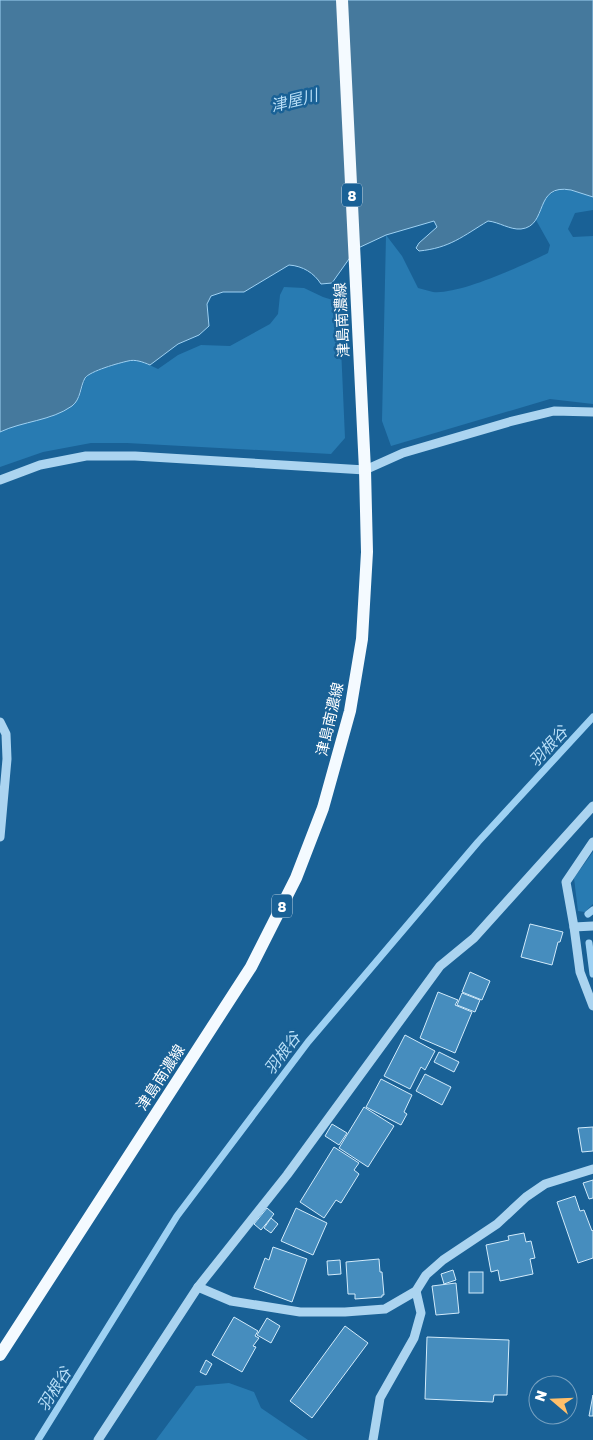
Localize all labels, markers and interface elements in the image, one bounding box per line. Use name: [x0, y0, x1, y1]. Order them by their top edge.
water label: 津屋川: [268, 84, 322, 116]
road number: 8: [342, 184, 362, 206]
street label: 津島南濃線: [330, 282, 352, 358]
street label: 津島南濃線: [312, 680, 346, 758]
water label: 羽根谷: [524, 720, 573, 770]
road number: 8: [272, 894, 292, 918]
water label: 羽根谷: [260, 1026, 306, 1078]
street label: 津島南濃線: [132, 1041, 188, 1113]
water label: 羽根谷: [33, 1362, 76, 1415]
north arrow: [528, 1375, 578, 1425]
text: N: [530, 1388, 550, 1403]

